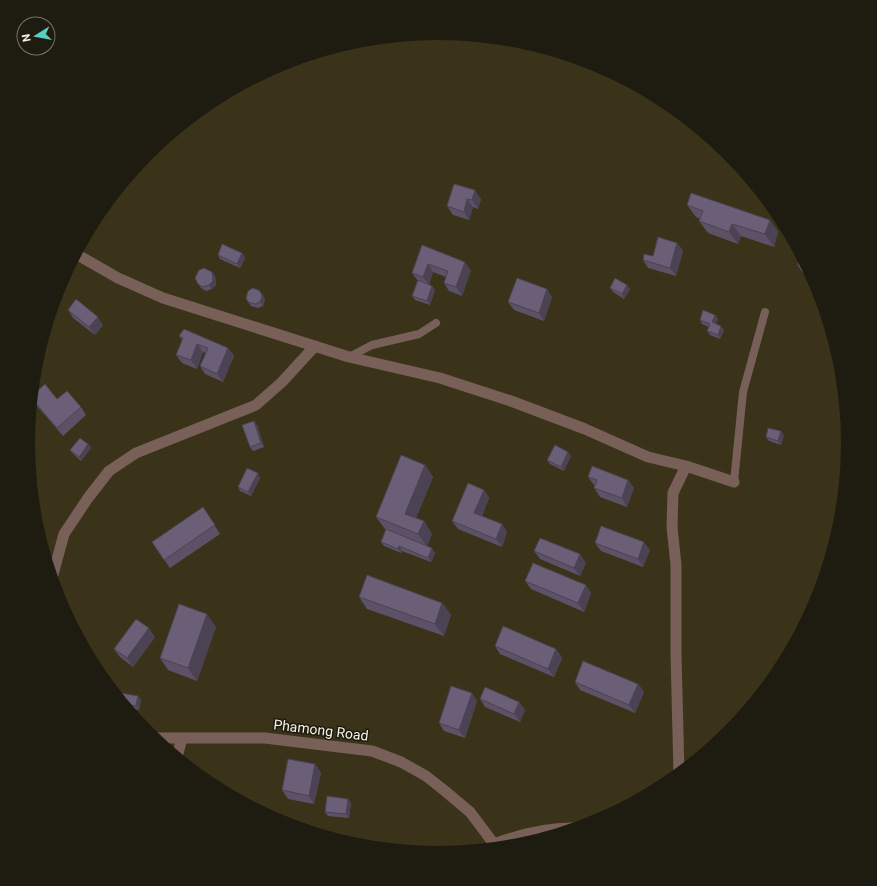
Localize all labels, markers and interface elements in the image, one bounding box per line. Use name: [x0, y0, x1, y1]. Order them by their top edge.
north arrow: [16, 16, 56, 56]
text: N: [20, 33, 34, 43]
street label: Phamong Road: [273, 716, 369, 744]

